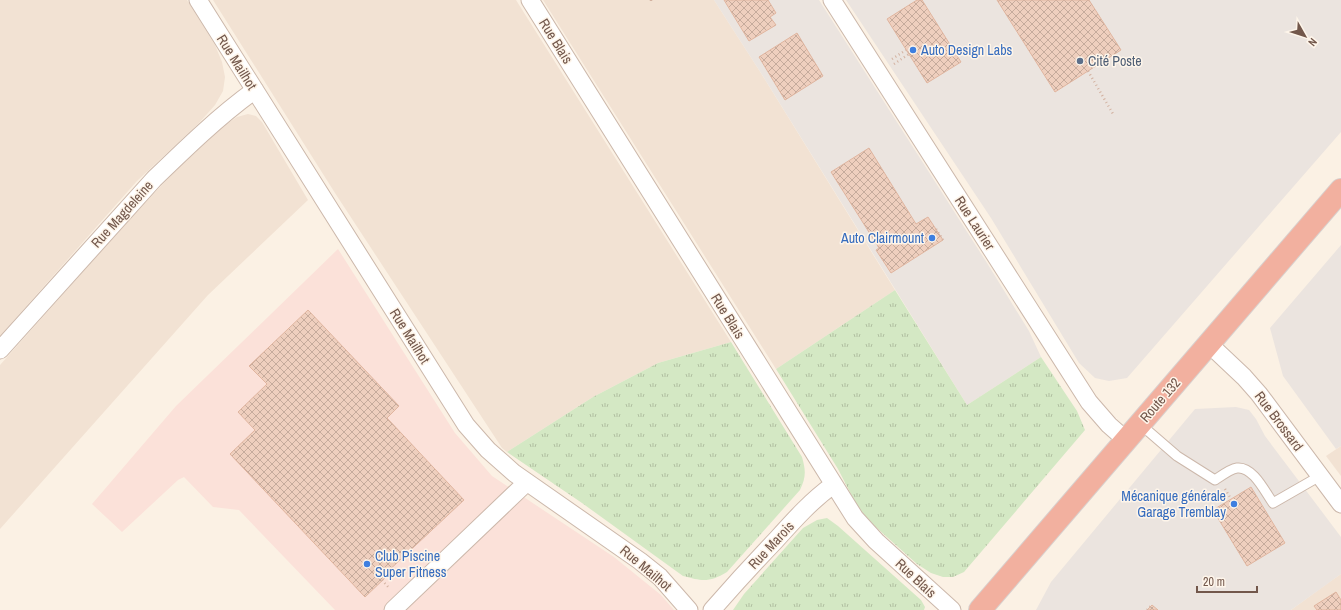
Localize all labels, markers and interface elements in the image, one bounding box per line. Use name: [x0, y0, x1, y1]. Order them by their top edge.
street label: Rue Blais: [535, 15, 577, 67]
north arrow: [1285, 16, 1325, 56]
street label: Rue Mailhot: [213, 31, 261, 93]
text: N: [1305, 35, 1320, 49]
place label: Auto Design Labs: [920, 41, 1013, 59]
marker: Auto Design Labs: [908, 45, 918, 55]
place label: Cité Poste: [1088, 52, 1142, 70]
marker: Cité Poste: [1075, 56, 1085, 66]
street label: Rue Magdeleine: [87, 177, 157, 251]
street label: Rue Laurier: [951, 193, 999, 253]
place label: Auto Clairmount: [840, 229, 924, 247]
marker: Auto Clairmount: [927, 233, 937, 243]
street label: Rue Blais: [707, 290, 749, 342]
street label: Rue Mailhot: [386, 305, 434, 367]
street label: Route 132: [1136, 374, 1184, 426]
street label: Rue Brossard: [1251, 388, 1307, 454]
place label: Mécanique générale Garage Tremblay: [1121, 487, 1226, 521]
marker: Mécanique générale Garage Tremblay: [1229, 499, 1239, 509]
street label: Rue Marois: [744, 517, 798, 573]
street label: Rue Mailhot: [617, 541, 675, 595]
place label: Club Piscine Super Fitness: [375, 547, 447, 581]
street label: Rue Blais: [892, 554, 941, 602]
marker: Club Piscine Super Fitness: [362, 559, 372, 569]
scale bar: [1197, 568, 1257, 594]
text: 20 m: [1203, 574, 1225, 590]

